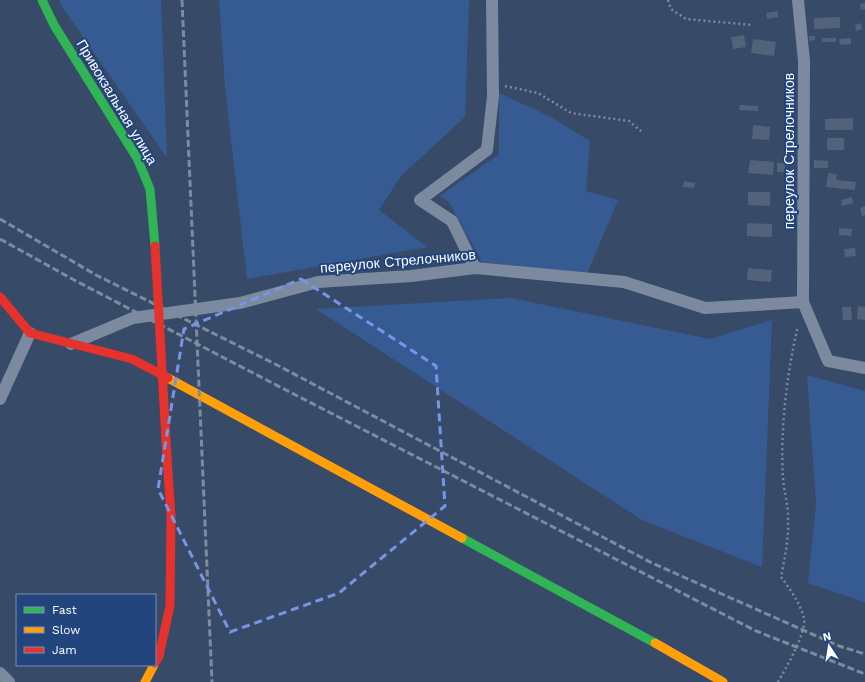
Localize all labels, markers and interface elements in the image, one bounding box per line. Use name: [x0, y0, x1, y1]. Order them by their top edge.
street label: Привокзальная улица: [73, 37, 161, 168]
street label: переулок Стрелочников: [781, 73, 797, 229]
street label: переулок Стрелочников: [319, 246, 477, 276]
legend: [16, 594, 156, 666]
text: Fast: [52, 603, 77, 617]
text: Slow: [52, 623, 80, 637]
north arrow: [809, 626, 849, 666]
text: N: [822, 630, 832, 644]
text: Jam: [52, 643, 77, 657]

